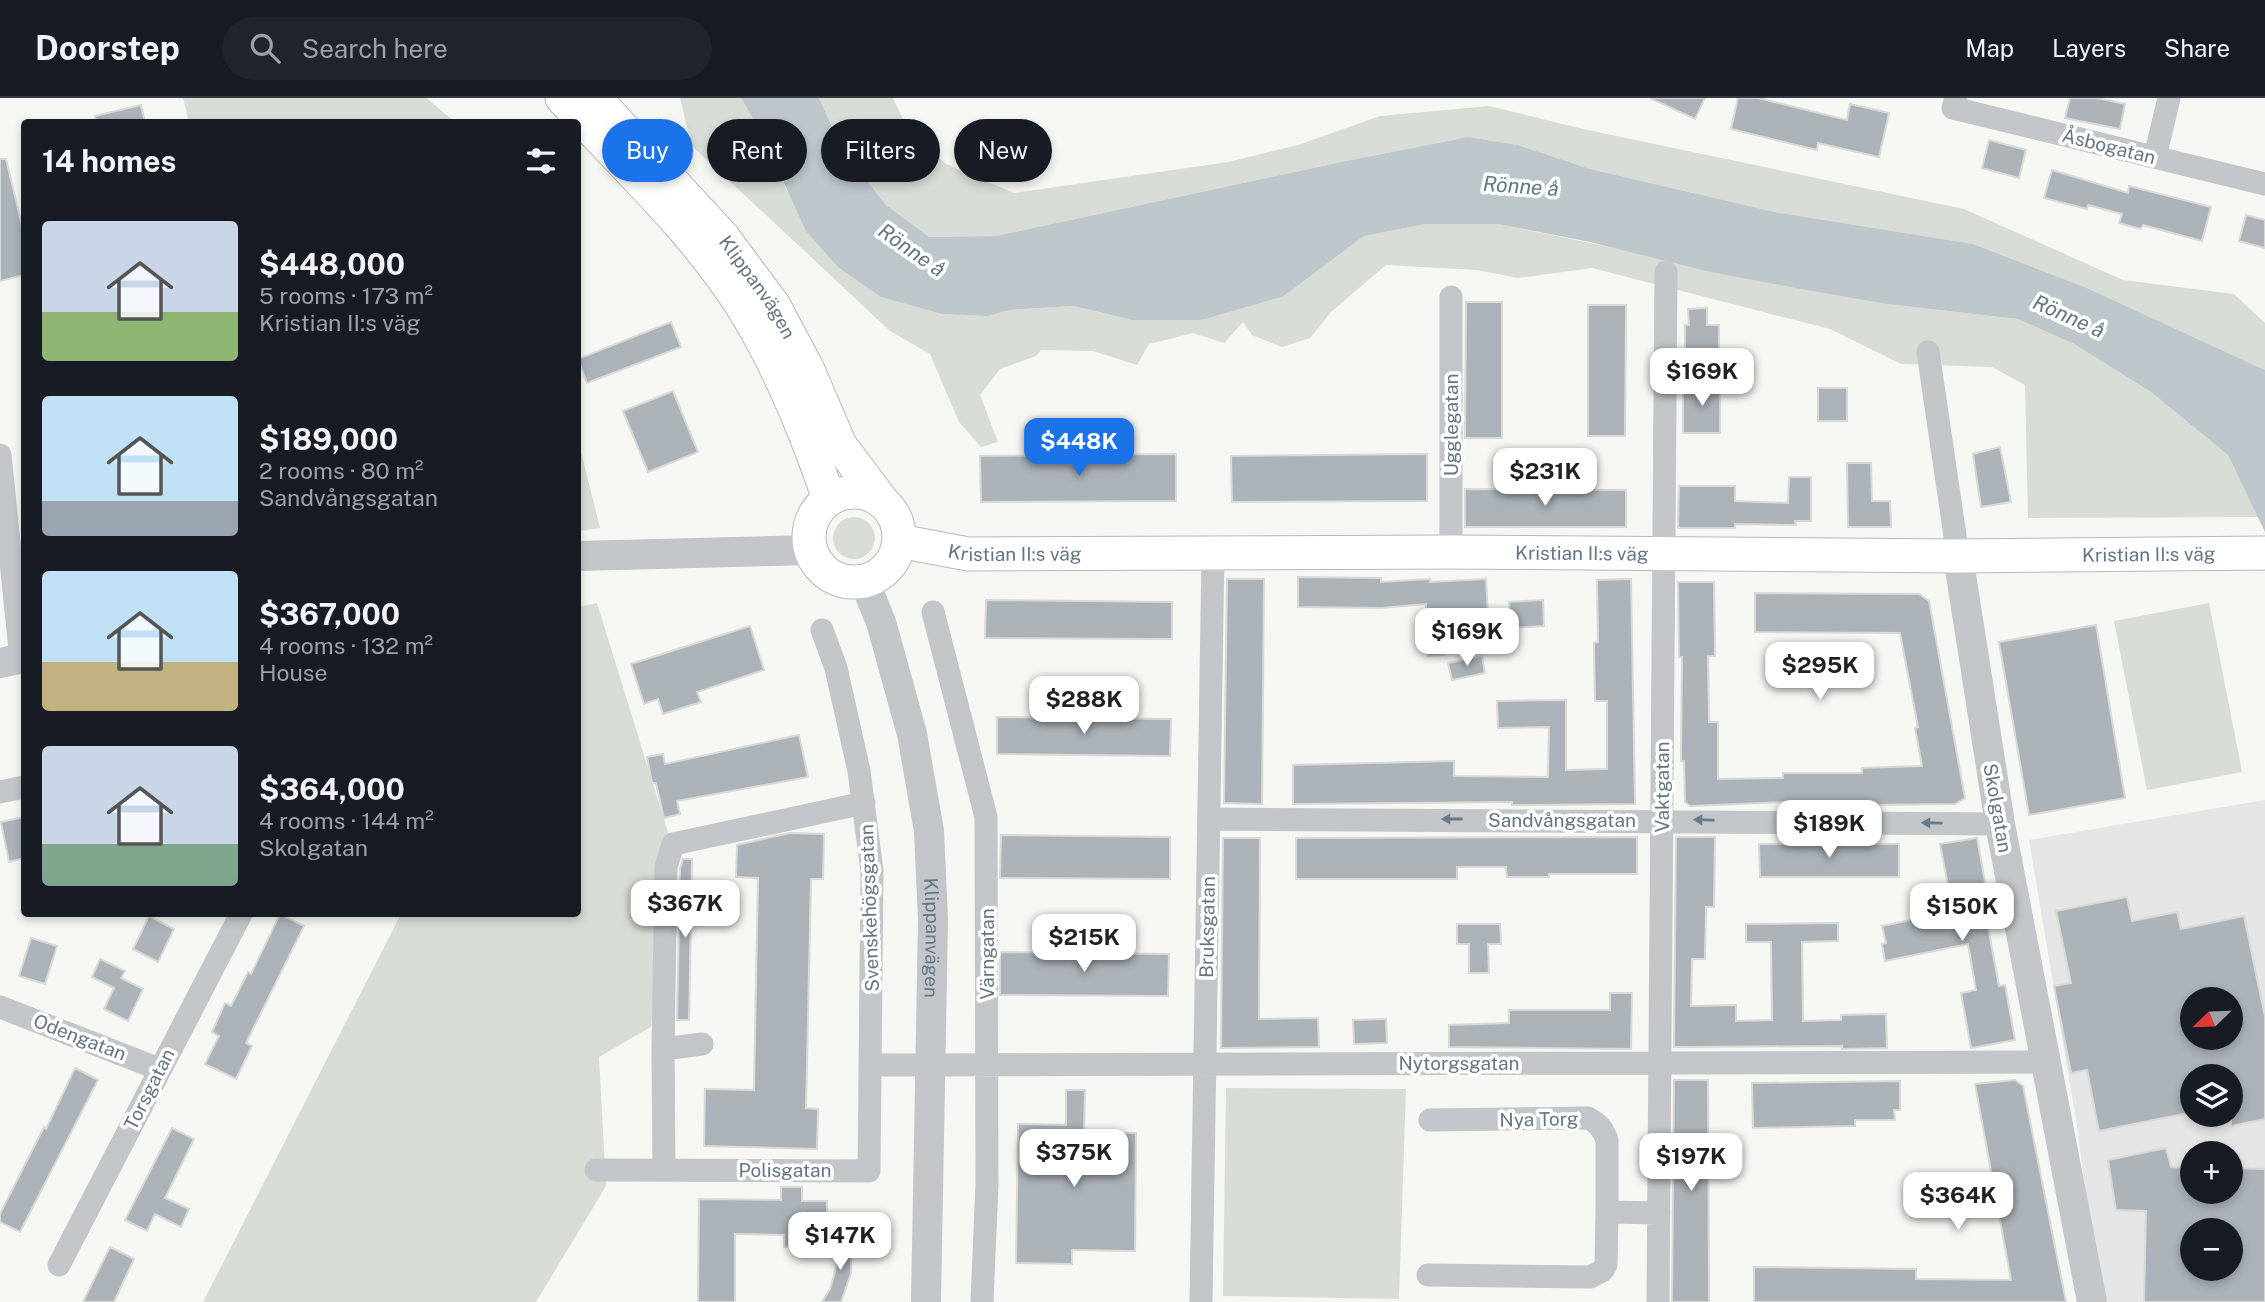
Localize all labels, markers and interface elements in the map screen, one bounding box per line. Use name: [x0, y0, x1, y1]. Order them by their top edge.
search box: [222, 17, 712, 80]
text: Doorstep: [35, 29, 180, 67]
icon: search: [246, 29, 284, 67]
text: Search here: [302, 33, 448, 64]
text: Map: [1965, 34, 2014, 62]
text: Layers: [2052, 34, 2126, 62]
text: Share: [2164, 34, 2230, 62]
chip: Buy: [602, 119, 693, 182]
chip: Rent: [707, 119, 807, 182]
chip: Filters: [821, 119, 940, 182]
chip: New: [954, 119, 1052, 182]
street label: Åsbogatan: [2060, 123, 2158, 168]
icon: filters: [522, 142, 560, 180]
text: 14 homes: [42, 143, 176, 179]
water label: Rönne å: [1482, 171, 1560, 201]
water label: Rönne å: [874, 218, 950, 282]
street label: Klippanvägen: [715, 231, 800, 342]
text: $448,000: [259, 246, 405, 282]
icon: home: [98, 249, 182, 333]
text: 5 rooms · 173 m²: [259, 282, 433, 309]
water label: Rönne å: [2029, 289, 2109, 343]
text: Kristian II:s väg: [259, 309, 421, 336]
pin: $169K: [1653, 348, 1751, 408]
text: $169K: [1666, 357, 1738, 384]
street label: Ugglegatan: [1440, 374, 1462, 476]
pin: $448K: [1030, 418, 1128, 478]
text: $189,000: [259, 421, 398, 457]
icon: home: [98, 424, 182, 508]
text: $448K: [1040, 427, 1118, 454]
pin: $231K: [1496, 448, 1594, 508]
text: 2 rooms · 80 m²: [259, 457, 424, 484]
text: $231K: [1509, 457, 1581, 484]
text: Sandvångsgatan: [259, 484, 438, 511]
street label: Kristian II:s väg: [946, 539, 1082, 565]
street label: Kristian II:s väg: [1515, 542, 1649, 565]
street label: Kristian II:s väg: [2082, 542, 2216, 566]
text: $367,000: [259, 596, 400, 632]
icon: home: [98, 599, 182, 683]
pin: $169K: [1418, 608, 1516, 668]
text: $169K: [1431, 617, 1503, 644]
text: 4 rooms · 132 m²: [259, 632, 433, 659]
pin: $295K: [1771, 642, 1869, 702]
text: $295K: [1781, 651, 1859, 678]
text: House: [259, 659, 327, 686]
pin: $288K: [1035, 676, 1133, 736]
text: $288K: [1045, 685, 1123, 712]
street label: Vaktgatan: [1651, 742, 1673, 832]
street label: Skolgatan: [1979, 762, 2017, 854]
text: $364,000: [259, 771, 405, 807]
icon: home: [98, 774, 182, 858]
pin: $189K: [1780, 800, 1878, 860]
text: 4 rooms · 144 m²: [259, 807, 434, 834]
street label: Sandvångsgatan: [1488, 809, 1636, 831]
text: $189K: [1793, 809, 1865, 836]
one-way arrow: [1441, 813, 1463, 825]
one-way arrow: [1693, 814, 1715, 826]
one-way arrow: [1921, 817, 1943, 829]
street label: Svenskehögsgatan: [855, 824, 883, 992]
text: Skolgatan: [259, 834, 368, 861]
street label: Bruksgatan: [1195, 876, 1219, 978]
street label: Klippanvägen: [920, 877, 944, 998]
pin: $367K: [636, 880, 734, 940]
pin: $150K: [1913, 884, 2011, 943]
text: $367K: [647, 889, 723, 916]
text: $150K: [1926, 892, 1998, 919]
street label: Värngatan: [976, 908, 998, 1000]
pin: $215K: [1035, 914, 1133, 974]
text: $215K: [1048, 923, 1120, 950]
north arrow: [2180, 987, 2244, 1050]
map controls: [2180, 987, 2243, 1281]
street label: Odengatan: [31, 1009, 129, 1065]
street label: Torsgatan: [119, 1045, 179, 1133]
street label: Nytorgsgatan: [1398, 1052, 1520, 1074]
button: layers: [2180, 1064, 2243, 1127]
street label: Nya Torg: [1499, 1107, 1579, 1131]
pin: $375K: [1025, 1130, 1123, 1189]
pin: $197K: [1642, 1134, 1740, 1193]
text: $375K: [1036, 1138, 1112, 1165]
button: +: [2180, 1141, 2243, 1204]
text: $197K: [1655, 1142, 1727, 1169]
street label: Polisgatan: [738, 1159, 832, 1181]
pin: $364K: [1909, 1172, 2007, 1232]
text: $364K: [1919, 1181, 1997, 1208]
pin: $147K: [791, 1212, 889, 1272]
button: −: [2180, 1218, 2243, 1281]
text: $147K: [804, 1221, 876, 1248]

